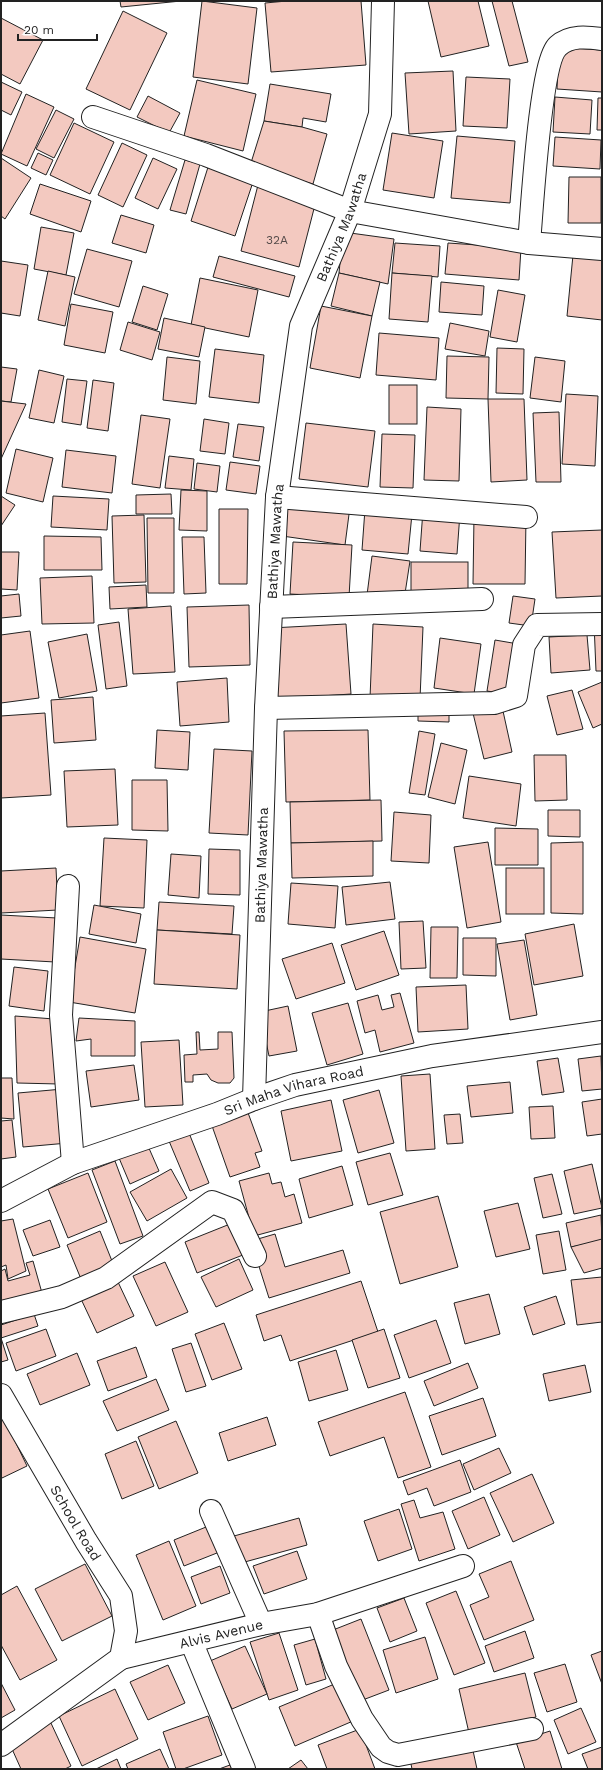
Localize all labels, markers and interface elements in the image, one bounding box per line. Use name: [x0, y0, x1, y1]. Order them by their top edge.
scale bar: [18, 16, 97, 42]
text: 20 m: [24, 23, 54, 37]
street label: Bathiya Mawatha: [313, 171, 369, 284]
house number: 32A: [266, 233, 288, 247]
street label: Bathiya Mawatha: [264, 482, 287, 600]
street label: Bathiya Mawatha: [251, 807, 271, 923]
street label: Sri Maha Vihara Road: [221, 1063, 365, 1118]
street label: School Road: [47, 1482, 104, 1564]
street label: Alvis Avenue: [178, 1616, 264, 1652]

